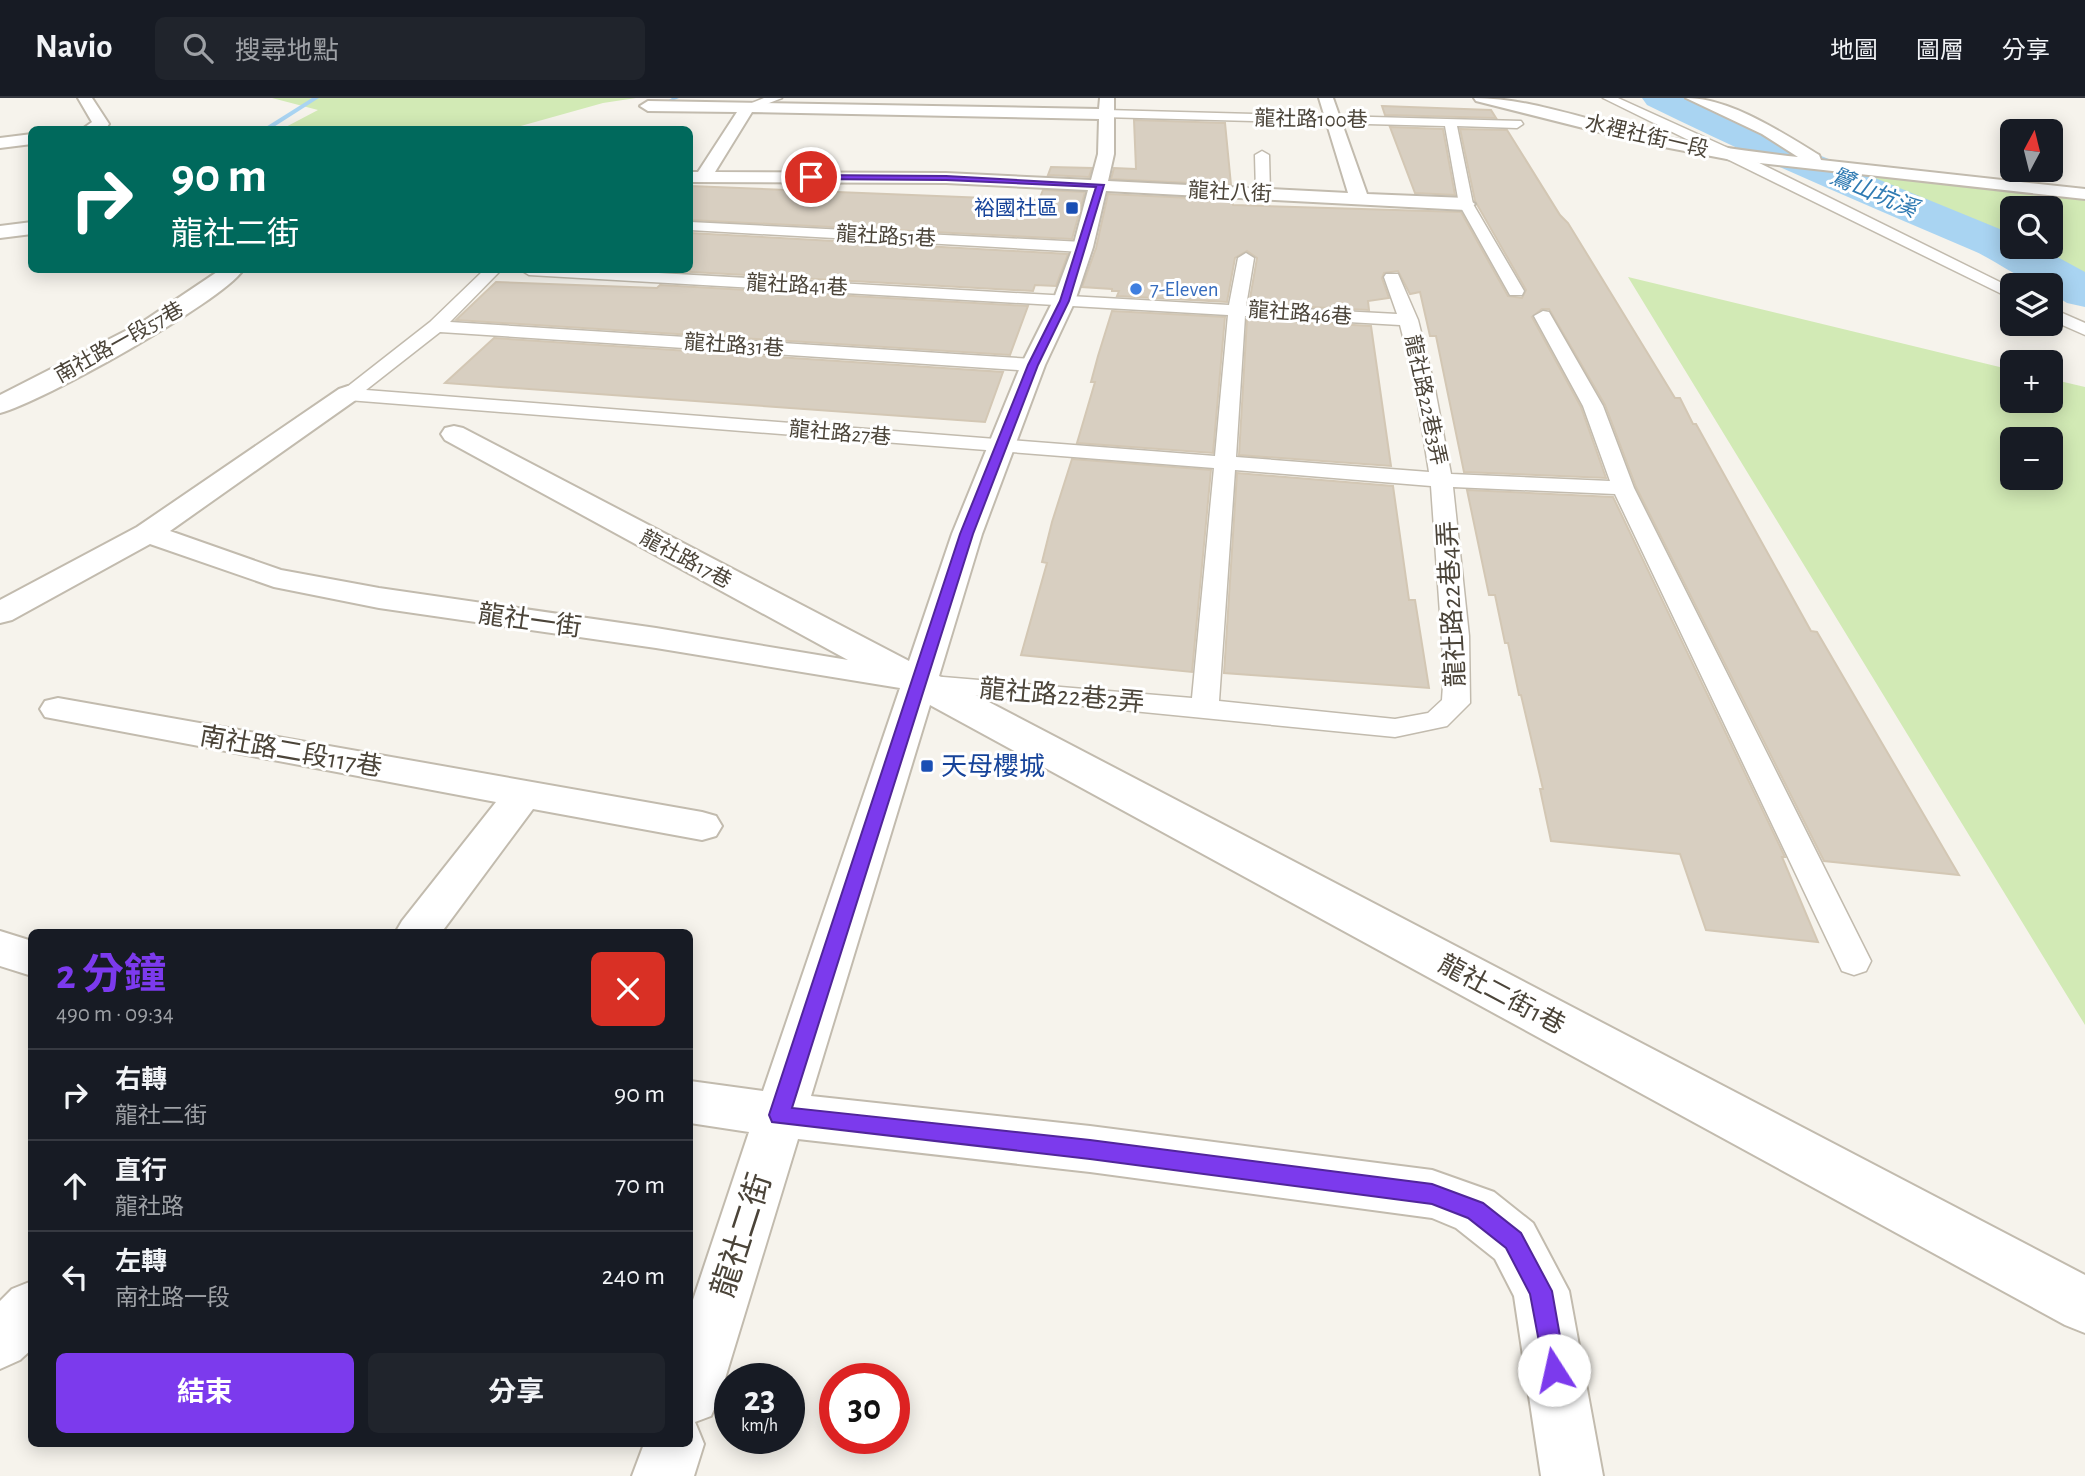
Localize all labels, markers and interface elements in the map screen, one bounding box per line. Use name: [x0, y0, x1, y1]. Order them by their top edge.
search box: [155, 17, 645, 80]
icon: search: [179, 29, 217, 67]
text: Navio: [35, 31, 113, 64]
text: 搜尋地點: [235, 38, 339, 64]
text: 地圖: [1830, 39, 1878, 63]
text: 圖層: [1916, 39, 1964, 63]
text: 分享: [2002, 39, 2050, 63]
street label: 龍社路100巷: [1254, 107, 1368, 131]
street label: 水裡社街一段: [1583, 111, 1711, 161]
north arrow: [2000, 119, 2063, 182]
map controls: [2000, 119, 2063, 490]
pin: [781, 147, 841, 207]
text: 90 m: [171, 152, 267, 201]
icon: right: [56, 154, 147, 245]
icon: arrive: [792, 158, 830, 196]
water label: 鷺山坑溪: [1827, 163, 1924, 223]
street label: 龍社八街: [1187, 179, 1273, 205]
button: search: [2000, 196, 2063, 259]
place label: 裕國社區: [974, 197, 1058, 219]
marker: 裕國社區: [1064, 200, 1080, 216]
text: 龍社二街: [171, 218, 299, 250]
street label: 龍社路51巷: [835, 222, 937, 250]
street label: 龍社路41巷: [746, 271, 848, 299]
button: layers: [2000, 273, 2063, 336]
place label: 7-Eleven: [1150, 279, 1219, 300]
marker: 7-Eleven: [1128, 281, 1144, 297]
street label: 南社路一段57巷: [51, 298, 187, 386]
street label: 龍社路46巷: [1247, 298, 1353, 328]
street label: 龍社路31巷: [683, 331, 785, 359]
street label: 龍社路22巷3弄: [1401, 333, 1451, 467]
button: +: [2000, 350, 2063, 413]
street label: 龍社路27巷: [788, 418, 892, 448]
button: −: [2000, 427, 2063, 490]
street label: 龍社路22巷4弄: [1433, 520, 1469, 688]
street label: 龍社路17巷: [637, 526, 735, 592]
street label: 龍社一街: [477, 599, 583, 641]
street label: 龍社路22巷2弄: [978, 674, 1146, 716]
street label: 南社路二段117巷: [198, 721, 384, 781]
place label: 天母櫻城: [941, 753, 1045, 780]
marker: 天母櫻城: [919, 758, 935, 774]
street label: 龍社二街1巷: [1434, 949, 1570, 1039]
button: close: [591, 952, 665, 1026]
text: 2 分鐘: [56, 954, 166, 996]
text: 490 m · 09:34: [56, 1003, 174, 1026]
text: 右轉: [115, 1067, 167, 1093]
icon: right: [56, 1076, 94, 1114]
text: 90 m: [614, 1081, 665, 1107]
text: 龍社二街: [115, 1105, 207, 1128]
text: 直行: [115, 1158, 167, 1184]
icon: ahead: [56, 1167, 94, 1205]
street label: 龍社二街: [705, 1169, 777, 1301]
text: 70 m: [615, 1172, 665, 1198]
text: 龍社路: [115, 1196, 184, 1219]
text: 左轉: [115, 1249, 167, 1275]
icon: left: [56, 1258, 94, 1296]
text: 240 m: [602, 1263, 665, 1289]
text: 南社路一段: [115, 1287, 230, 1310]
position arrow: [1517, 1333, 1591, 1407]
button: 結束: [56, 1353, 354, 1433]
button: 分享: [368, 1353, 665, 1433]
speed limit sign: 30: [819, 1363, 910, 1454]
text: 23: [744, 1382, 775, 1417]
text: km/h: [741, 1417, 778, 1435]

